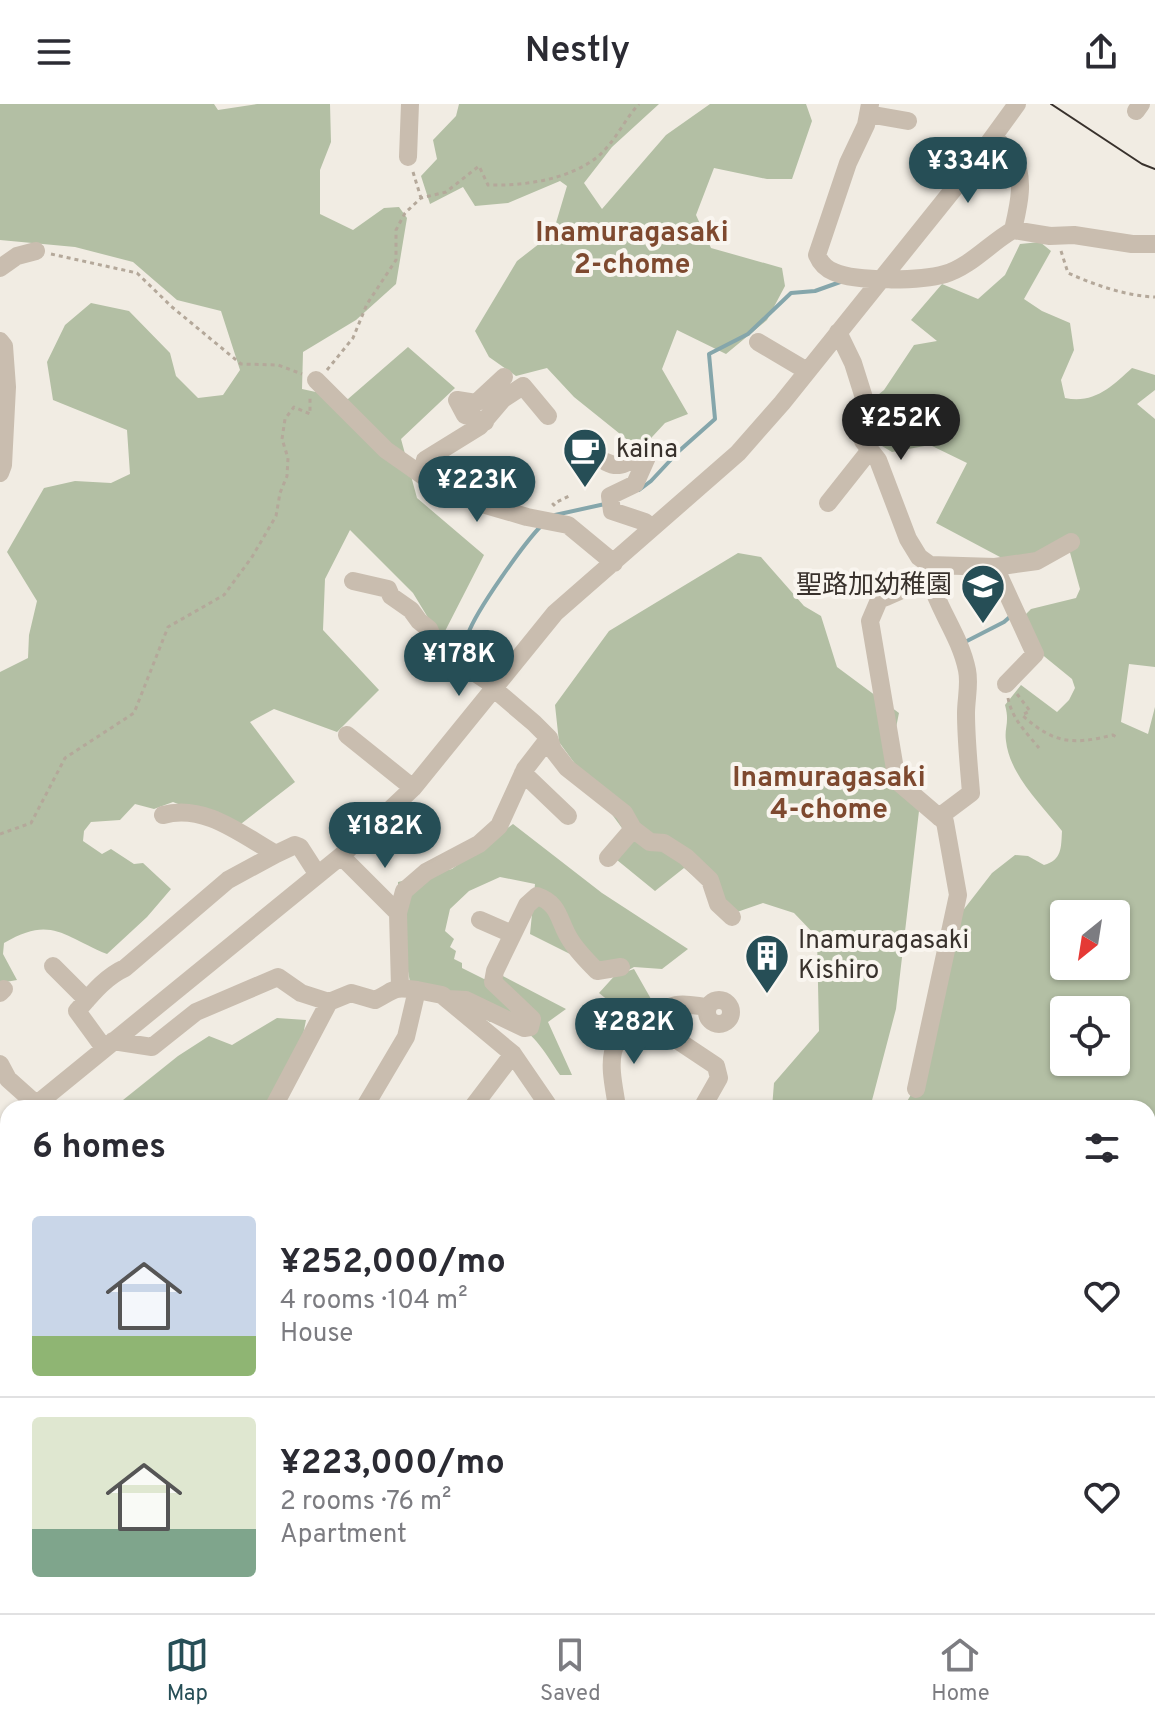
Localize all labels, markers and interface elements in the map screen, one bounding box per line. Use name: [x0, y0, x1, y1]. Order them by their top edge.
text: Nestly: [525, 29, 630, 75]
icon: menu: [32, 30, 76, 74]
icon: share: [1079, 30, 1123, 74]
pin: ¥334K: [912, 137, 1024, 205]
text: ¥334K: [927, 146, 1009, 179]
district label: Inamuragasaki 2-chome: [535, 216, 729, 284]
pin: ¥252K: [845, 394, 957, 462]
text: ¥252K: [860, 403, 942, 436]
cafe icon: kaina: [561, 426, 609, 489]
place label: kaina: [616, 434, 678, 467]
pin: ¥223K: [421, 456, 533, 524]
text: ¥223K: [436, 465, 518, 498]
school or university icon: 聖路加幼稚園: [959, 562, 1007, 625]
place label: 聖路加幼稚園: [796, 570, 952, 603]
pin: ¥178K: [403, 630, 515, 698]
text: ¥178K: [422, 639, 496, 672]
district label: Inamuragasaki 4-chome: [732, 761, 926, 829]
pin: ¥182K: [329, 802, 441, 870]
text: ¥182K: [347, 811, 423, 844]
north arrow: [1050, 900, 1130, 980]
map controls: [1050, 900, 1130, 1076]
place label: Inamuragasaki Kishiro: [798, 925, 969, 988]
building icon: Inamuragasaki Kishiro: [743, 932, 791, 995]
button: locate: [1050, 996, 1130, 1076]
pin: ¥282K: [578, 998, 690, 1066]
text: ¥282K: [593, 1007, 675, 1040]
icon: filters: [1080, 1126, 1124, 1170]
text: 6 homes: [32, 1127, 166, 1170]
text: ¥252,000/mo: [280, 1242, 506, 1285]
icon: home: [96, 1248, 192, 1344]
icon: heart: [1080, 1274, 1124, 1318]
text: 4 rooms · 104 m²: [280, 1285, 468, 1318]
text: House: [280, 1318, 353, 1351]
text: ¥223,000/mo: [280, 1443, 505, 1486]
icon: home: [96, 1449, 192, 1545]
icon: heart: [1080, 1475, 1124, 1519]
text: 2 rooms · 76 m²: [280, 1486, 452, 1519]
text: Apartment: [280, 1519, 407, 1552]
tab: Map: [165, 1633, 209, 1708]
tab: Saved: [540, 1633, 601, 1708]
tab: Home: [931, 1633, 990, 1708]

